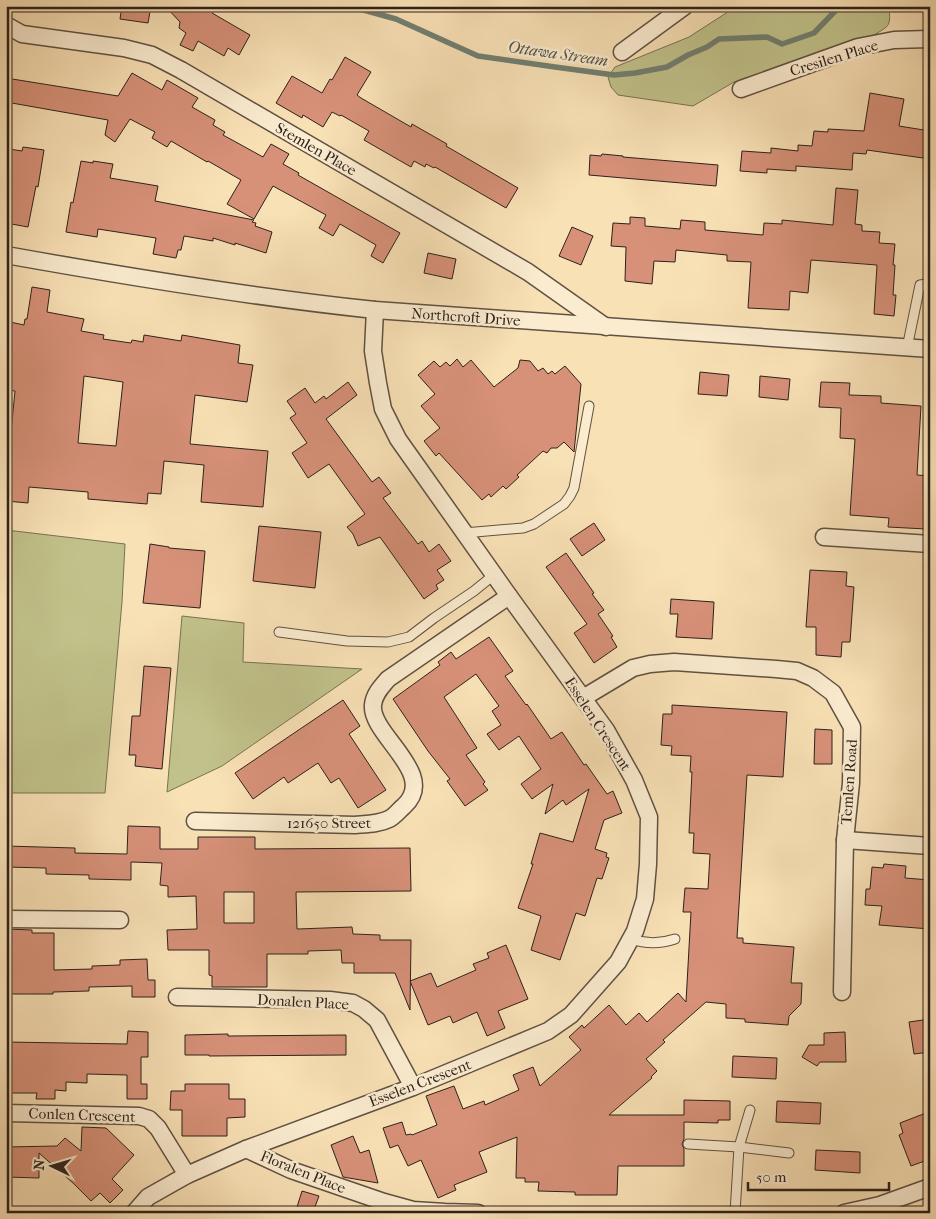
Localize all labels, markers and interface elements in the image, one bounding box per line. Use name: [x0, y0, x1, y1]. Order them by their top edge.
street label: Cresilen Place: [788, 36, 881, 80]
water label: Ottawa Stream: [507, 37, 610, 70]
street label: Stemlen Place: [272, 119, 360, 180]
street label: Northcroft Drive: [411, 304, 522, 330]
street label: Esselen Crescent: [561, 674, 635, 775]
street label: Temlen Road: [837, 738, 861, 825]
street label: 121650 Street: [287, 814, 372, 832]
street label: Donalen Place: [257, 991, 350, 1013]
street label: Esselen Crescent: [366, 1055, 474, 1111]
street label: Conlen Crescent: [28, 1104, 136, 1126]
north arrow: [28, 1142, 78, 1192]
street label: Floralen Place: [258, 1147, 349, 1198]
text: N: [31, 1159, 49, 1171]
scale bar: [748, 1159, 890, 1191]
text: 50 m: [756, 1168, 787, 1186]

